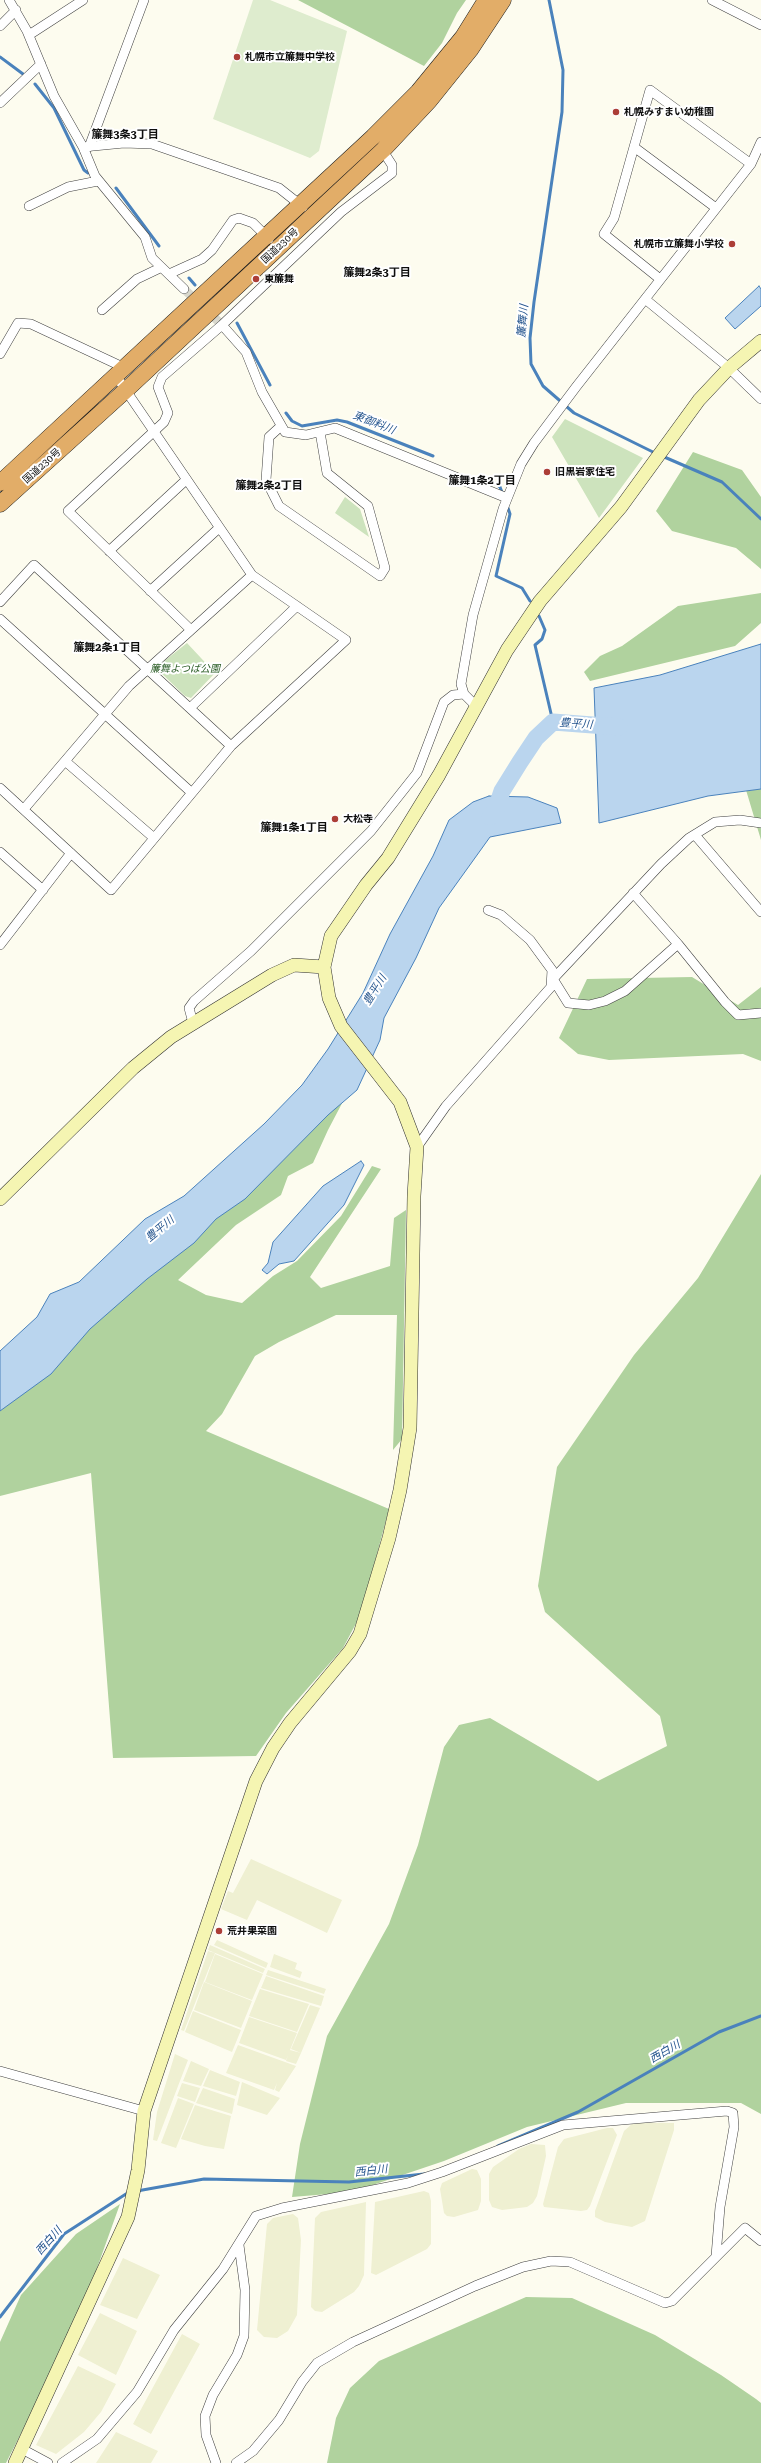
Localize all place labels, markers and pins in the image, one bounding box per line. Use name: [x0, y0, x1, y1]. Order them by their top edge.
place label: 札幌市立簾舞中学校: [245, 51, 335, 63]
marker: 札幌市立簾舞中学校: [232, 52, 242, 62]
place label: 札幌みすまい幼稚園: [624, 106, 714, 118]
marker: 札幌みすまい幼稚園: [611, 107, 621, 117]
place label: 札幌市立簾舞小学校: [634, 238, 724, 250]
marker: 札幌市立簾舞小学校: [727, 239, 737, 249]
place label: 東簾舞: [264, 273, 294, 285]
marker: 東簾舞: [251, 274, 261, 284]
place label: 旧黒岩家住宅: [555, 466, 615, 478]
marker: 旧黒岩家住宅: [542, 467, 552, 477]
place label: 大松寺: [343, 813, 373, 825]
marker: 大松寺: [330, 814, 340, 824]
place label: 荒井果菜園: [227, 1925, 277, 1937]
marker: 荒井果菜園: [214, 1926, 224, 1936]

